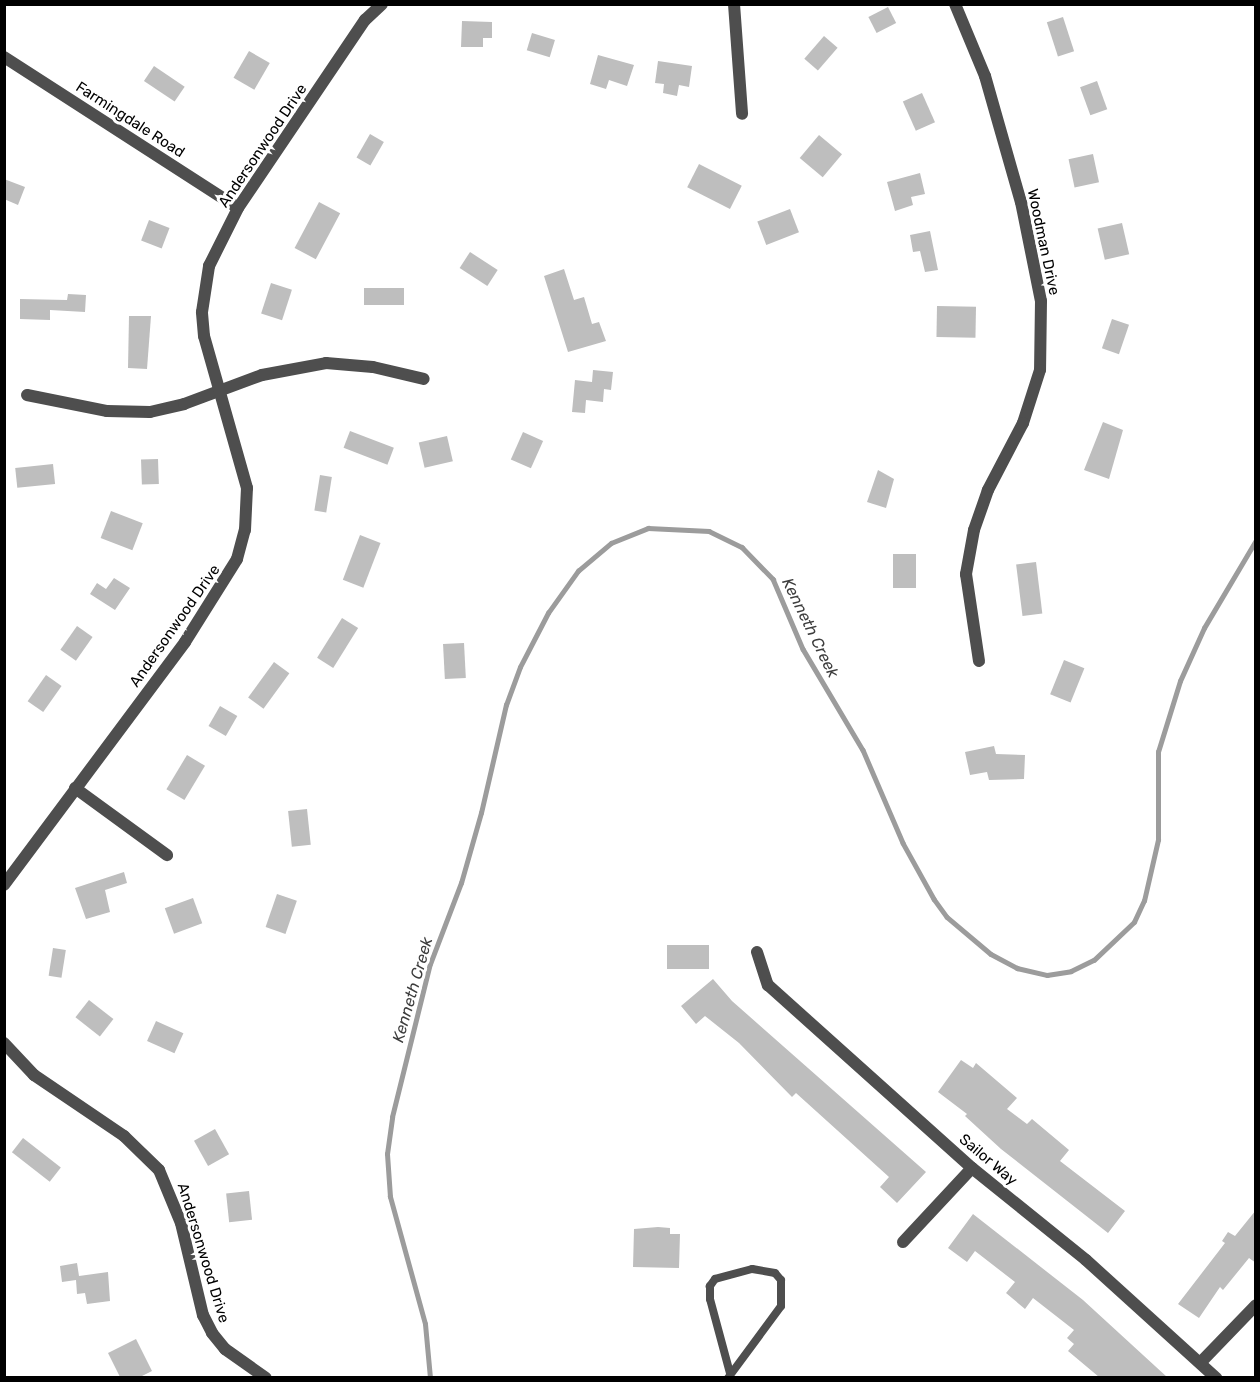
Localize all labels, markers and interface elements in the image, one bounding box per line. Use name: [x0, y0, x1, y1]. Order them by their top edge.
street label: Farmingdale Road: [72, 78, 188, 162]
street label: Andersonwood Drive: [215, 81, 311, 211]
street label: Woodman Drive: [1023, 187, 1063, 297]
street label: Andersonwood Drive: [126, 561, 224, 691]
water label: Kenneth Creek: [778, 575, 842, 681]
water label: Kenneth Creek: [389, 935, 437, 1045]
street label: Sailor Way: [955, 1130, 1021, 1190]
street label: Andersonwood Drive: [173, 1181, 233, 1325]

